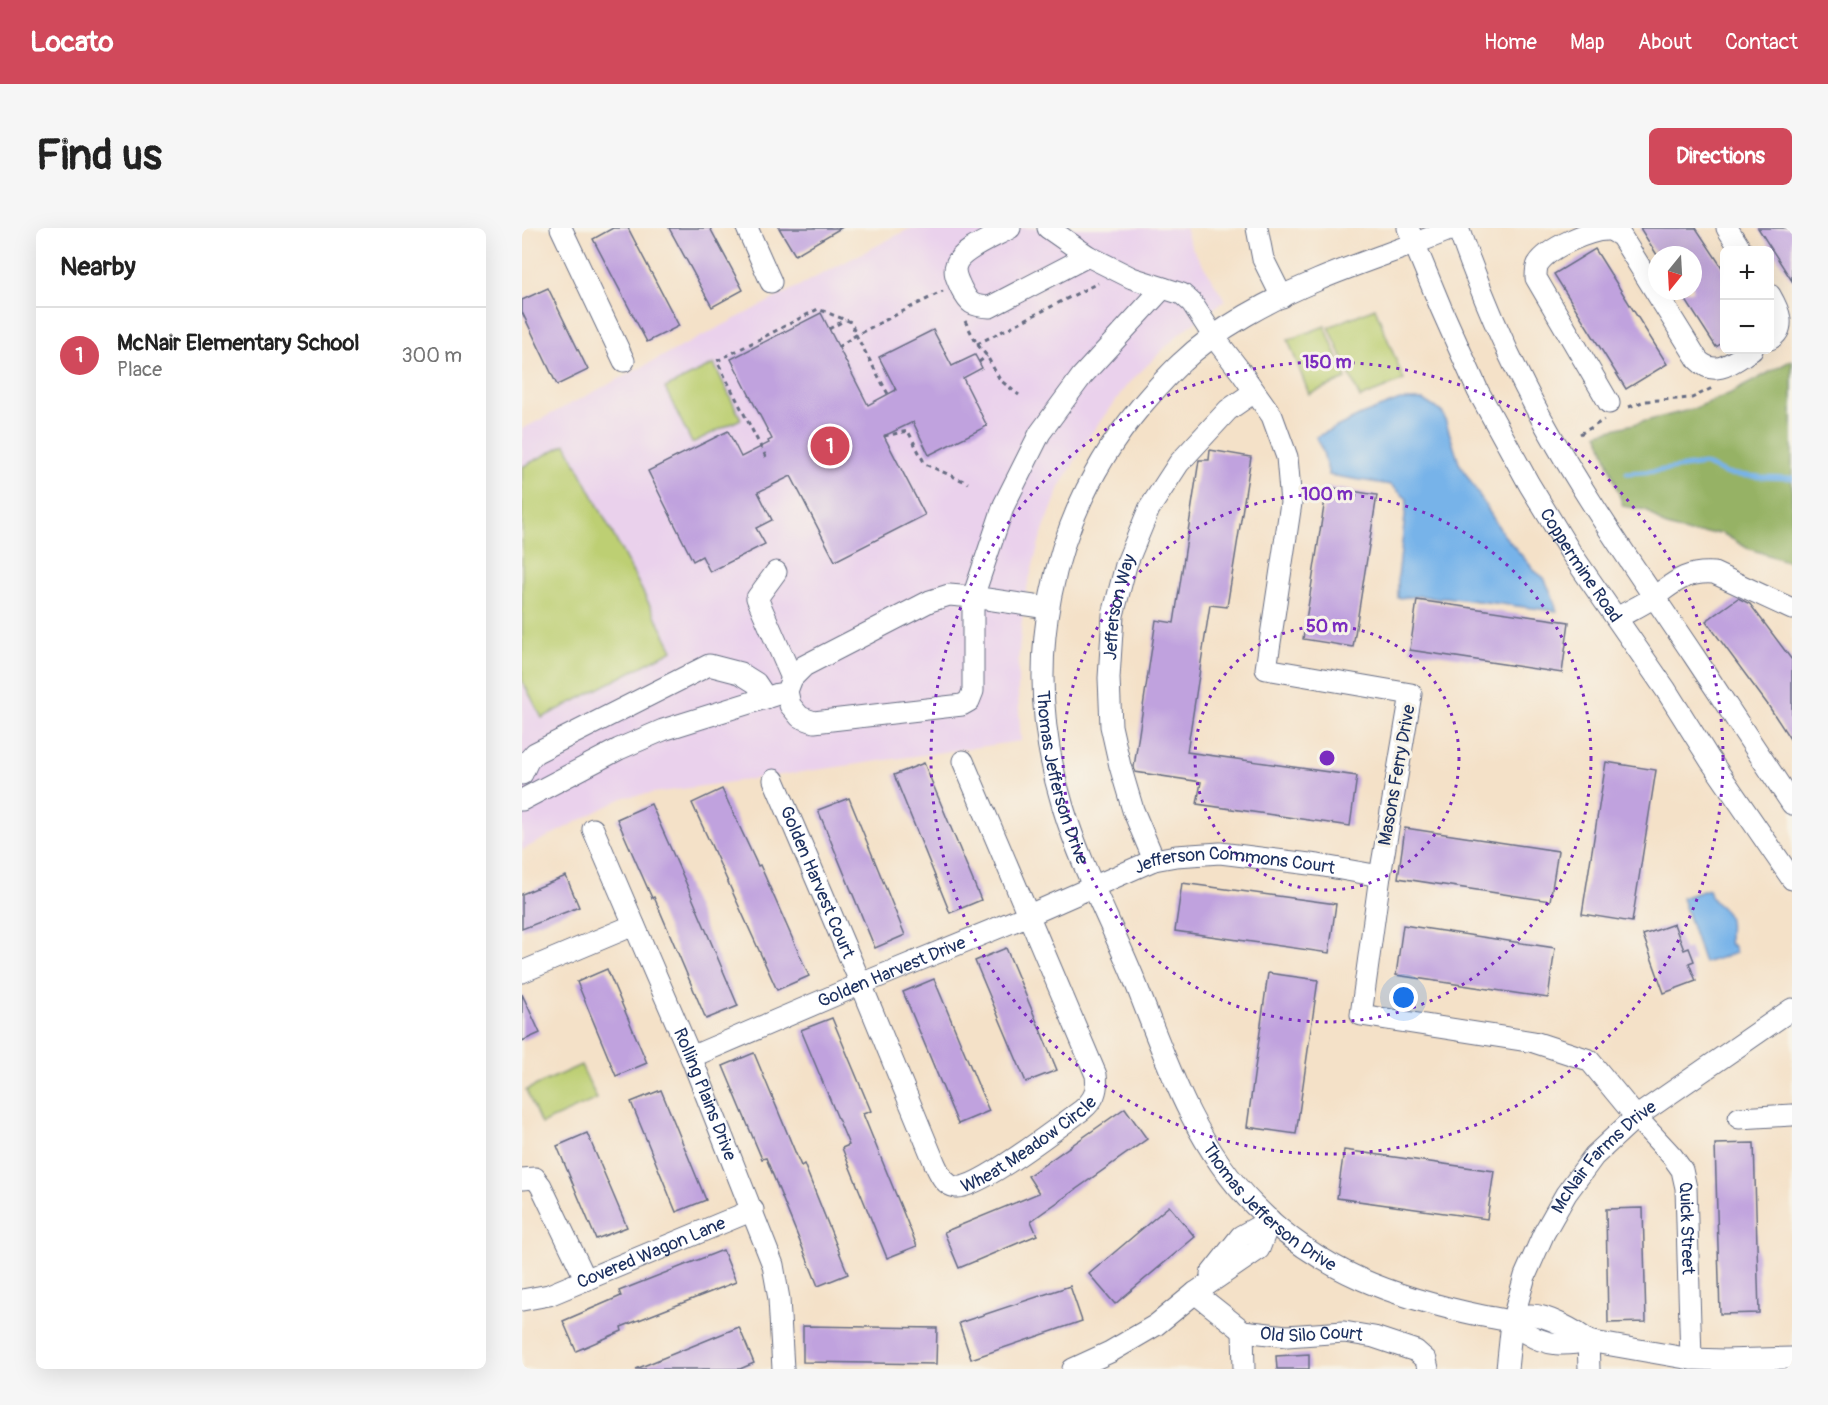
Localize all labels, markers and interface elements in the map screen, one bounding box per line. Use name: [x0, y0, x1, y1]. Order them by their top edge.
text: Locato: [30, 25, 114, 60]
text: Home: [1484, 29, 1537, 56]
text: Map: [1570, 29, 1605, 56]
text: About: [1638, 29, 1692, 56]
text: Contact: [1725, 29, 1798, 56]
button: Directions: [1649, 128, 1792, 185]
text: Find us: [36, 130, 162, 182]
north arrow: [1648, 246, 1702, 300]
map controls: [1720, 246, 1774, 354]
button: +: [1720, 246, 1774, 300]
text: Nearby: [60, 251, 136, 283]
button: −: [1720, 300, 1774, 354]
text: McNair Elementary School: [117, 329, 359, 357]
text: 1: [76, 343, 83, 368]
text: 300 m: [401, 343, 462, 368]
text: 150 m: [1303, 351, 1352, 374]
text: Place: [117, 357, 162, 382]
pin: 1: [810, 424, 850, 468]
text: 100 m: [1301, 483, 1353, 506]
street label: Coppermine Road: [1535, 504, 1627, 627]
street label: Jefferson Way: [1099, 550, 1141, 661]
text: 50 m: [1306, 615, 1348, 638]
street label: Thomas Jefferson Drive: [1032, 690, 1094, 868]
street label: Masons Ferry Drive: [1373, 703, 1421, 847]
centre of rings: [1317, 748, 1337, 768]
street label: Golden Harvest Court: [775, 802, 860, 962]
street label: Jefferson Commons Court: [1130, 842, 1338, 879]
street label: Golden Harvest Drive: [814, 931, 969, 1013]
your location: [1389, 983, 1418, 1012]
street label: Rolling Plains Drive: [668, 1024, 742, 1164]
street label: Wheat Meadow Circle: [957, 1091, 1102, 1198]
street label: McNair Farms Drive: [1546, 1095, 1661, 1217]
street label: Thomas Jefferson Drive: [1197, 1138, 1341, 1276]
street label: Quick Street: [1673, 1179, 1700, 1276]
street label: Covered Wagon Lane: [573, 1211, 729, 1294]
street label: Old Silo Court: [1259, 1320, 1366, 1348]

